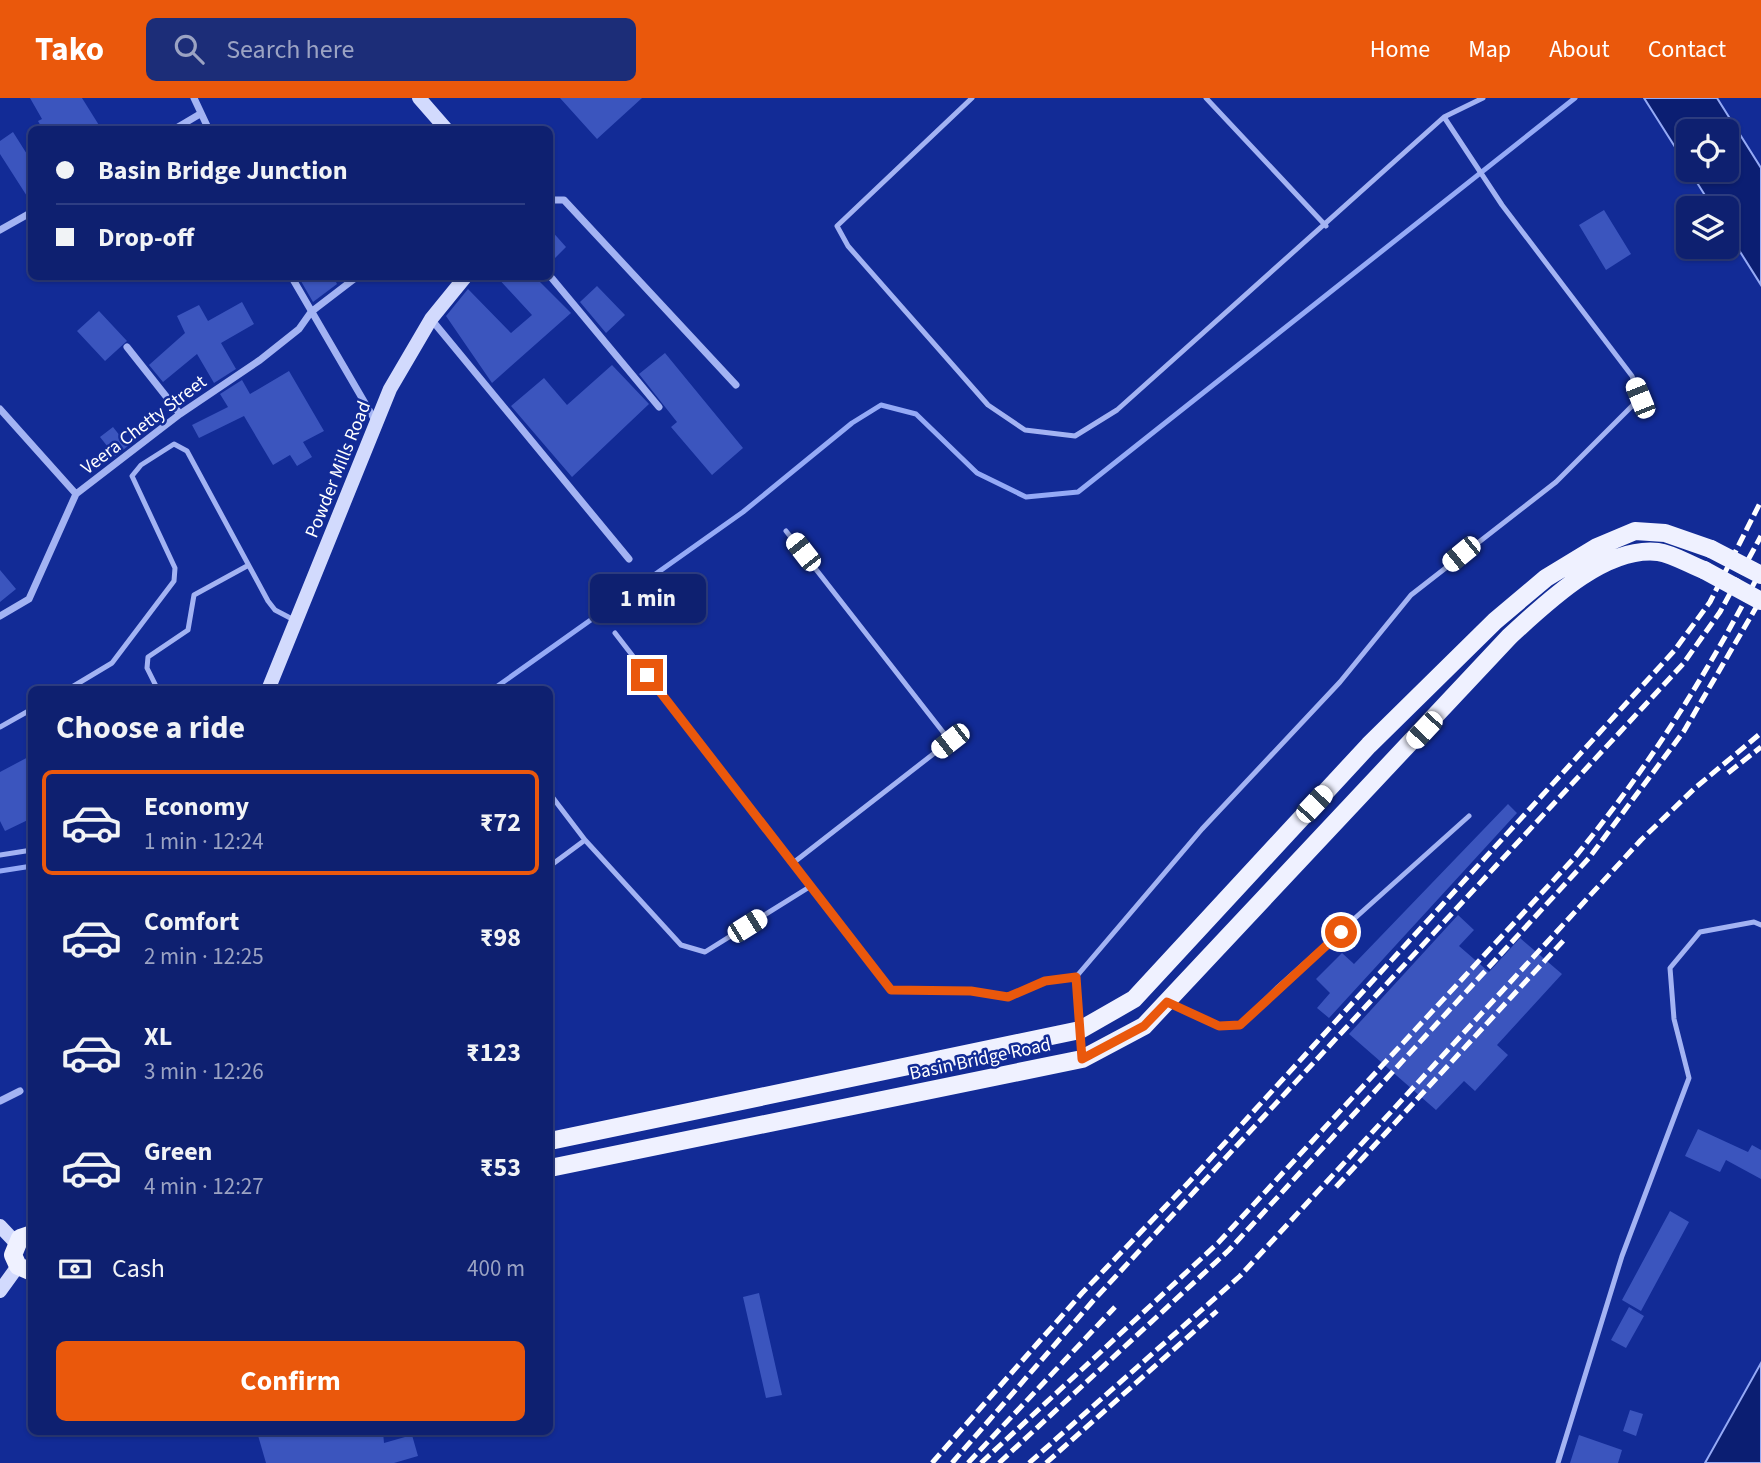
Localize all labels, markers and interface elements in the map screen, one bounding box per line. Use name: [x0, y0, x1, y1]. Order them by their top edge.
search box: [146, 18, 636, 81]
text: Tako: [35, 26, 104, 73]
icon: search: [170, 30, 208, 68]
text: Search here: [226, 31, 354, 68]
text: Home: [1370, 32, 1430, 67]
text: Map: [1468, 32, 1511, 67]
text: About: [1549, 32, 1610, 67]
text: Contact: [1648, 32, 1726, 67]
map controls: [1676, 119, 1739, 259]
button: locate: [1676, 119, 1739, 182]
text: Basin Bridge Junction: [98, 152, 348, 189]
button: layers: [1676, 196, 1739, 259]
text: Drop-off: [98, 219, 194, 256]
street label: Veera Chetty Street: [75, 369, 213, 481]
car: [1623, 375, 1658, 421]
street label: Powder Mills Road: [299, 397, 378, 542]
car: [782, 529, 825, 575]
car: [1439, 533, 1484, 575]
callout: 1 min: [589, 574, 705, 622]
text: 1 min: [620, 582, 676, 615]
route end: [631, 659, 663, 691]
text: Choose a ride: [56, 705, 245, 751]
car: [1402, 707, 1447, 753]
car: [927, 720, 974, 762]
car: [1292, 781, 1337, 827]
text: Economy: [144, 788, 249, 825]
icon: car: [60, 791, 123, 854]
text: ₹72: [480, 804, 521, 841]
text: 1 min · 12:24: [144, 825, 264, 858]
text: Comfort: [144, 903, 239, 940]
icon: car: [60, 906, 123, 969]
car: [724, 906, 771, 946]
route start: [1325, 916, 1357, 948]
text: ₹98: [480, 919, 521, 956]
text: 2 min · 12:25: [144, 940, 264, 973]
text: XL: [144, 1018, 172, 1055]
icon: car: [60, 1021, 123, 1084]
street label: Basin Bridge Road: [907, 1031, 1053, 1088]
text: ₹123: [466, 1034, 521, 1071]
text: 3 min · 12:26: [144, 1055, 264, 1088]
text: Green: [144, 1133, 212, 1170]
icon: car: [60, 1136, 123, 1199]
text: ₹53: [480, 1149, 521, 1186]
text: 4 min · 12:27: [144, 1170, 264, 1203]
icon: cash: [56, 1250, 94, 1288]
text: Cash: [112, 1250, 165, 1287]
text: 400 m: [467, 1252, 525, 1285]
button: Confirm: [56, 1341, 525, 1421]

